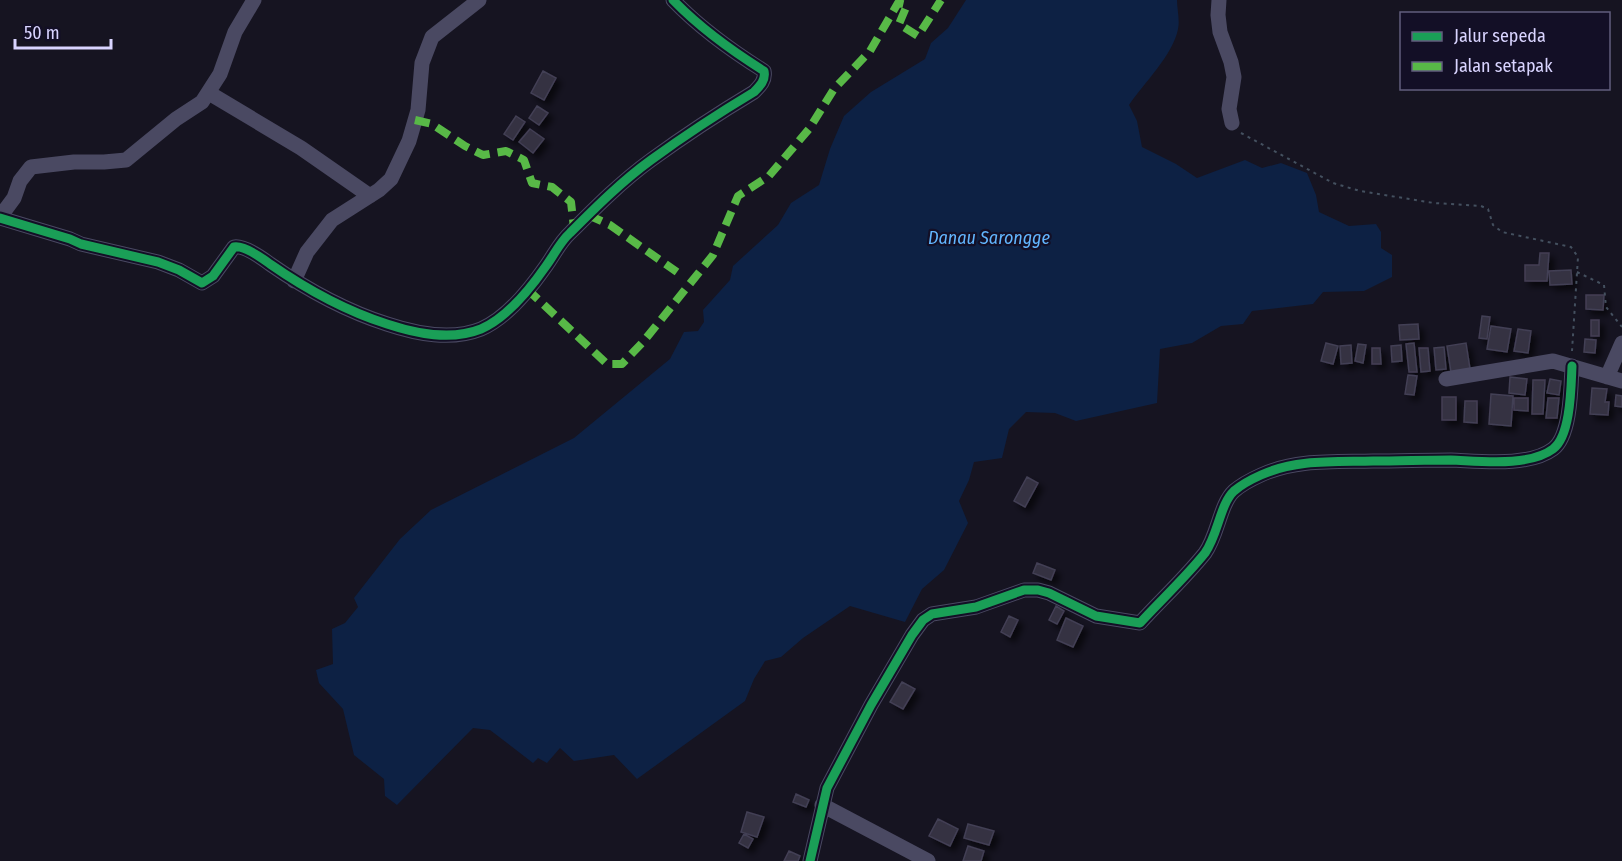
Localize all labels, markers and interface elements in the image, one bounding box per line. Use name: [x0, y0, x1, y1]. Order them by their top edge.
scale bar: [15, 12, 111, 50]
legend: [1400, 12, 1610, 90]
text: 50 m: [24, 22, 60, 44]
text: Jalur sepeda: [1454, 25, 1546, 47]
text: Jalan setapak: [1454, 55, 1553, 77]
water label: Danau Sarongge: [928, 227, 1051, 249]

